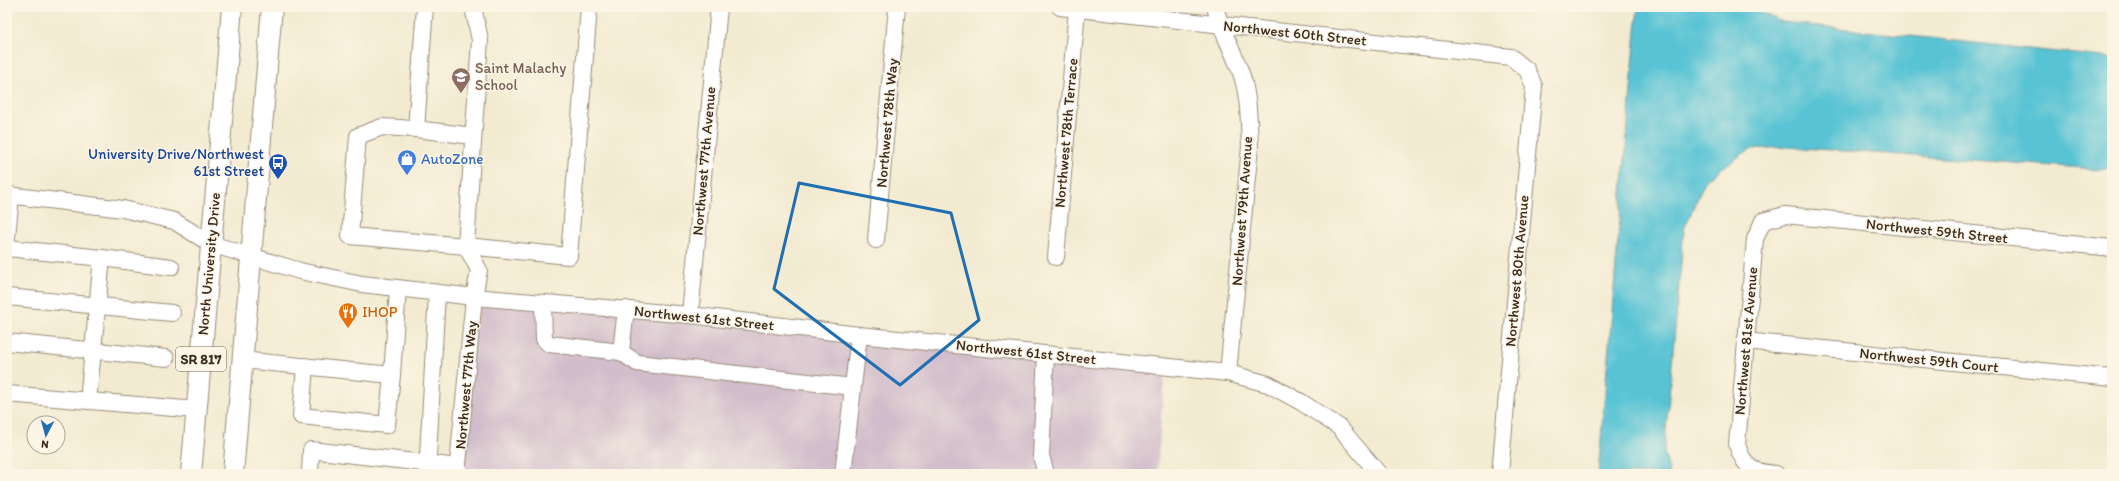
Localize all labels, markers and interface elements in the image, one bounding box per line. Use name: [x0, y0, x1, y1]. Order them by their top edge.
street label: Northwest 60th Street: [1222, 17, 1368, 50]
street label: Northwest 78th Terrace: [1050, 57, 1082, 209]
street label: Northwest 78th Way: [872, 58, 902, 188]
place label: Saint Malachy School: [475, 59, 566, 94]
school or university icon: Saint Malachy School: [450, 66, 472, 94]
street label: Northwest 77th Avenue: [689, 86, 719, 236]
street label: Northwest 79th Avenue: [1228, 136, 1256, 286]
place label: University Drive/Northwest 61st Street: [88, 145, 264, 180]
shop icon: AutoZone: [396, 148, 418, 176]
place label: AutoZone: [421, 150, 483, 168]
bus stop icon: University Drive/Northwest 61st Street: [267, 152, 289, 180]
street label: North University Drive: [194, 192, 224, 336]
street label: Northwest 80th Avenue: [1501, 194, 1533, 348]
street label: Northwest 59th Street: [1865, 215, 2009, 247]
street label: Northwest 81st Avenue: [1731, 266, 1761, 416]
restaurant icon: IHOP: [337, 301, 359, 329]
street label: Northwest 61st Street: [633, 302, 775, 334]
place label: IHOP: [362, 303, 398, 321]
street label: Northwest 77th Way: [451, 320, 481, 450]
street label: Northwest 61st Street: [955, 336, 1097, 368]
street label: Northwest 59th Court: [1858, 344, 2000, 376]
road number: SR 817: [176, 347, 226, 371]
north arrow: [26, 415, 66, 455]
text: N: [41, 438, 49, 451]

